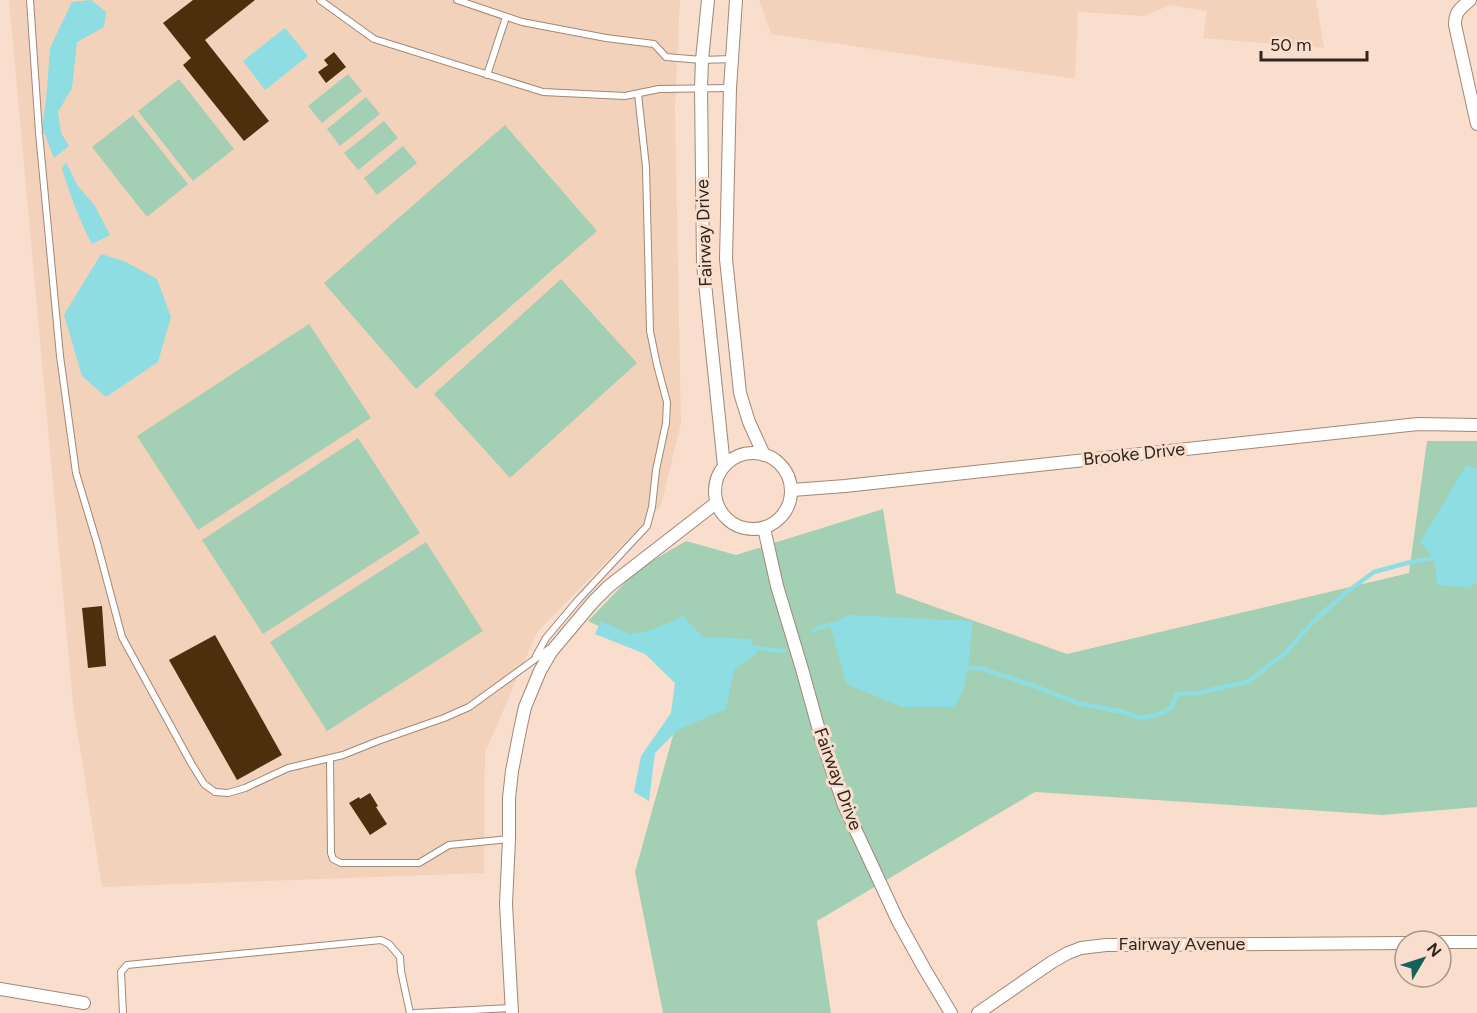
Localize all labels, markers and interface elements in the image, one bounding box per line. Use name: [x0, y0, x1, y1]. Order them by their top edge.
scale bar: [1261, 24, 1368, 62]
text: 50 m: [1270, 34, 1312, 56]
street label: Fairway Drive: [691, 179, 717, 287]
street label: Brooke Drive: [1082, 438, 1186, 470]
street label: Fairway Drive: [809, 725, 867, 833]
north arrow: [1393, 929, 1453, 989]
street label: Fairway Avenue: [1119, 933, 1246, 955]
text: N: [1423, 939, 1446, 961]

